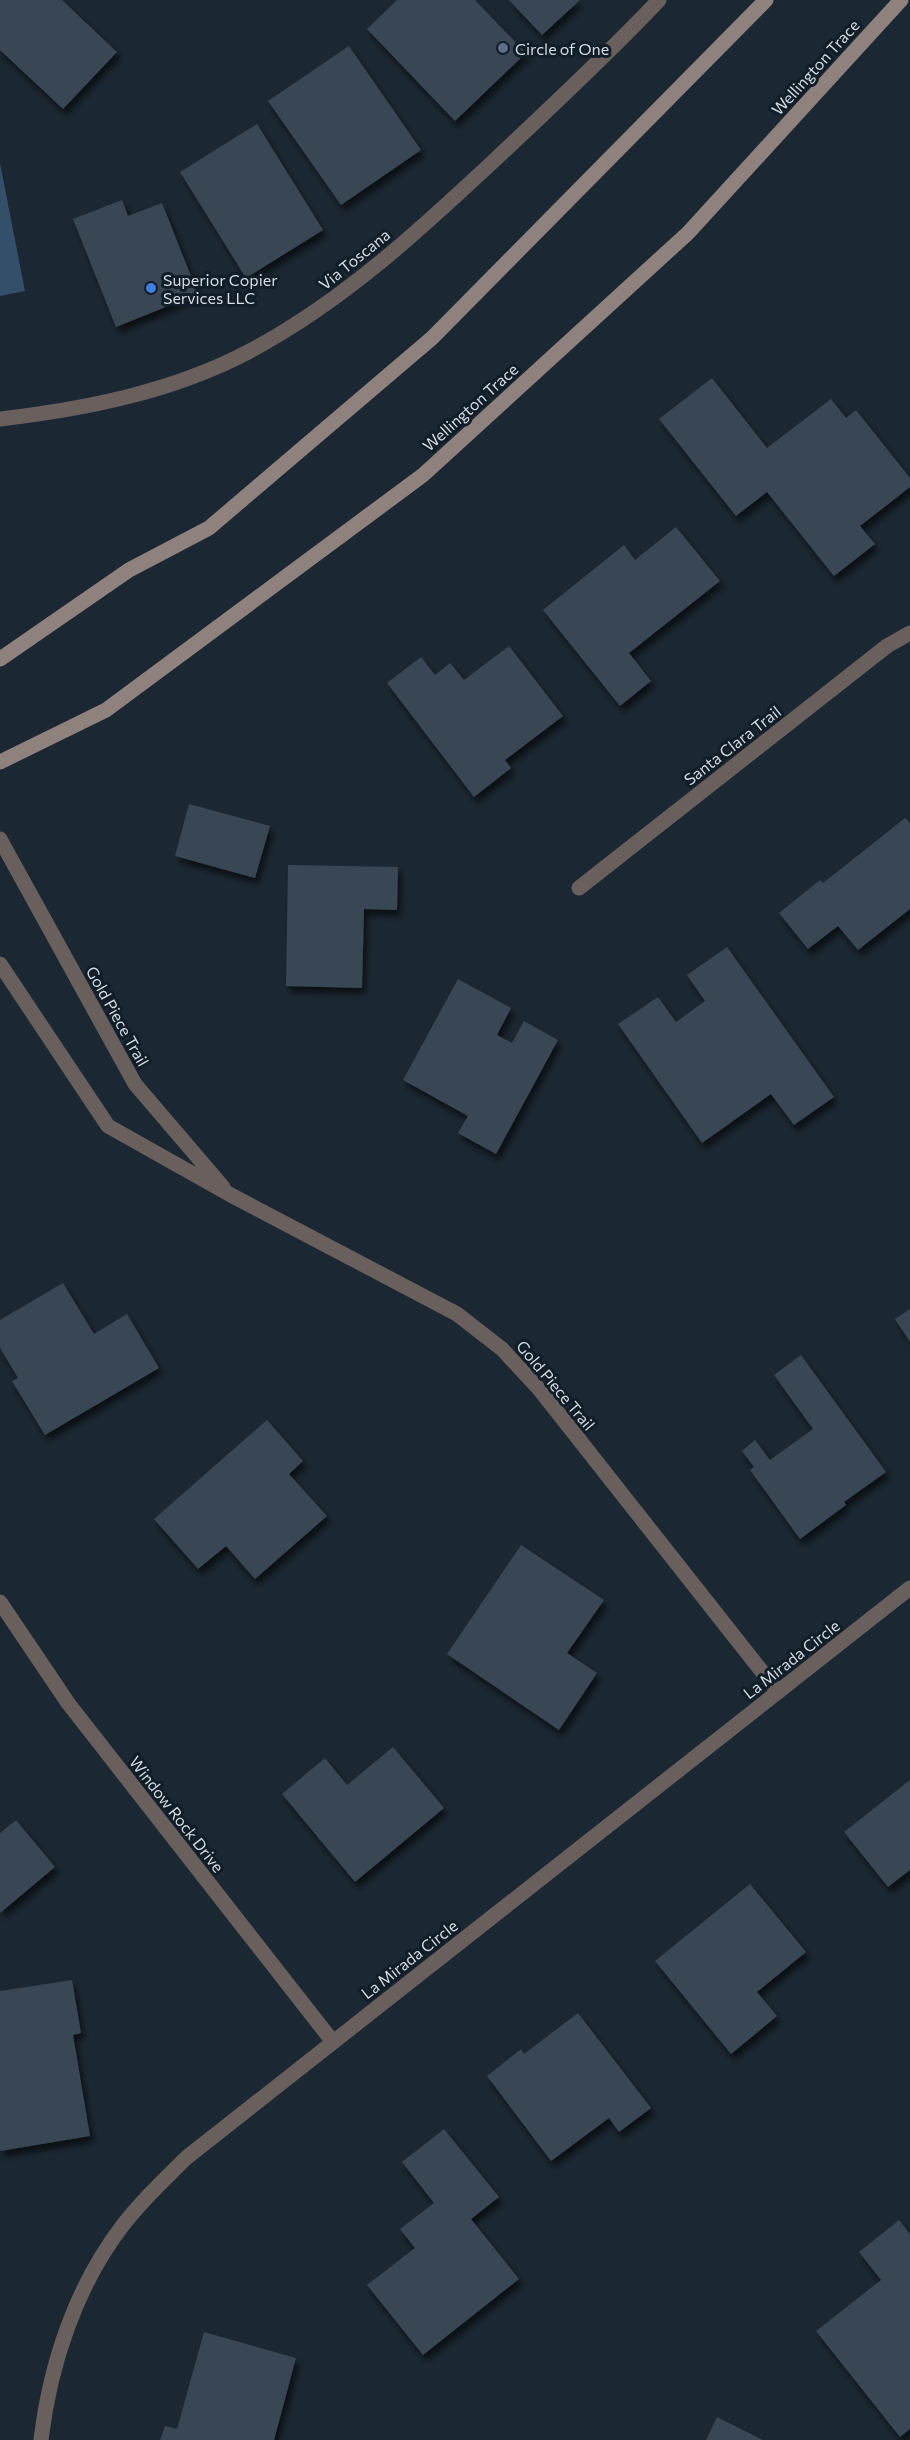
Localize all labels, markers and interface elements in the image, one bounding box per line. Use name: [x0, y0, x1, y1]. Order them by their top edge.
street label: Wellington Trace: [767, 15, 863, 119]
place label: Circle of One: [515, 39, 609, 58]
marker: Circle of One: [496, 41, 510, 55]
street label: Via Toscana: [315, 225, 393, 293]
place label: Superior Copier Services LLC: [163, 270, 278, 307]
marker: Superior Copier Services LLC: [144, 281, 158, 295]
street label: Wellington Trace: [418, 359, 522, 455]
street label: Santa Clara Trail: [680, 701, 784, 789]
street label: Gold Piece Trail: [83, 963, 153, 1069]
street label: Gold Piece Trail: [513, 1336, 599, 1434]
street label: La Mirada Circle: [739, 1616, 843, 1702]
street label: Window Rock Drive: [126, 1752, 228, 1876]
street label: La Mirada Circle: [357, 1916, 461, 2002]

